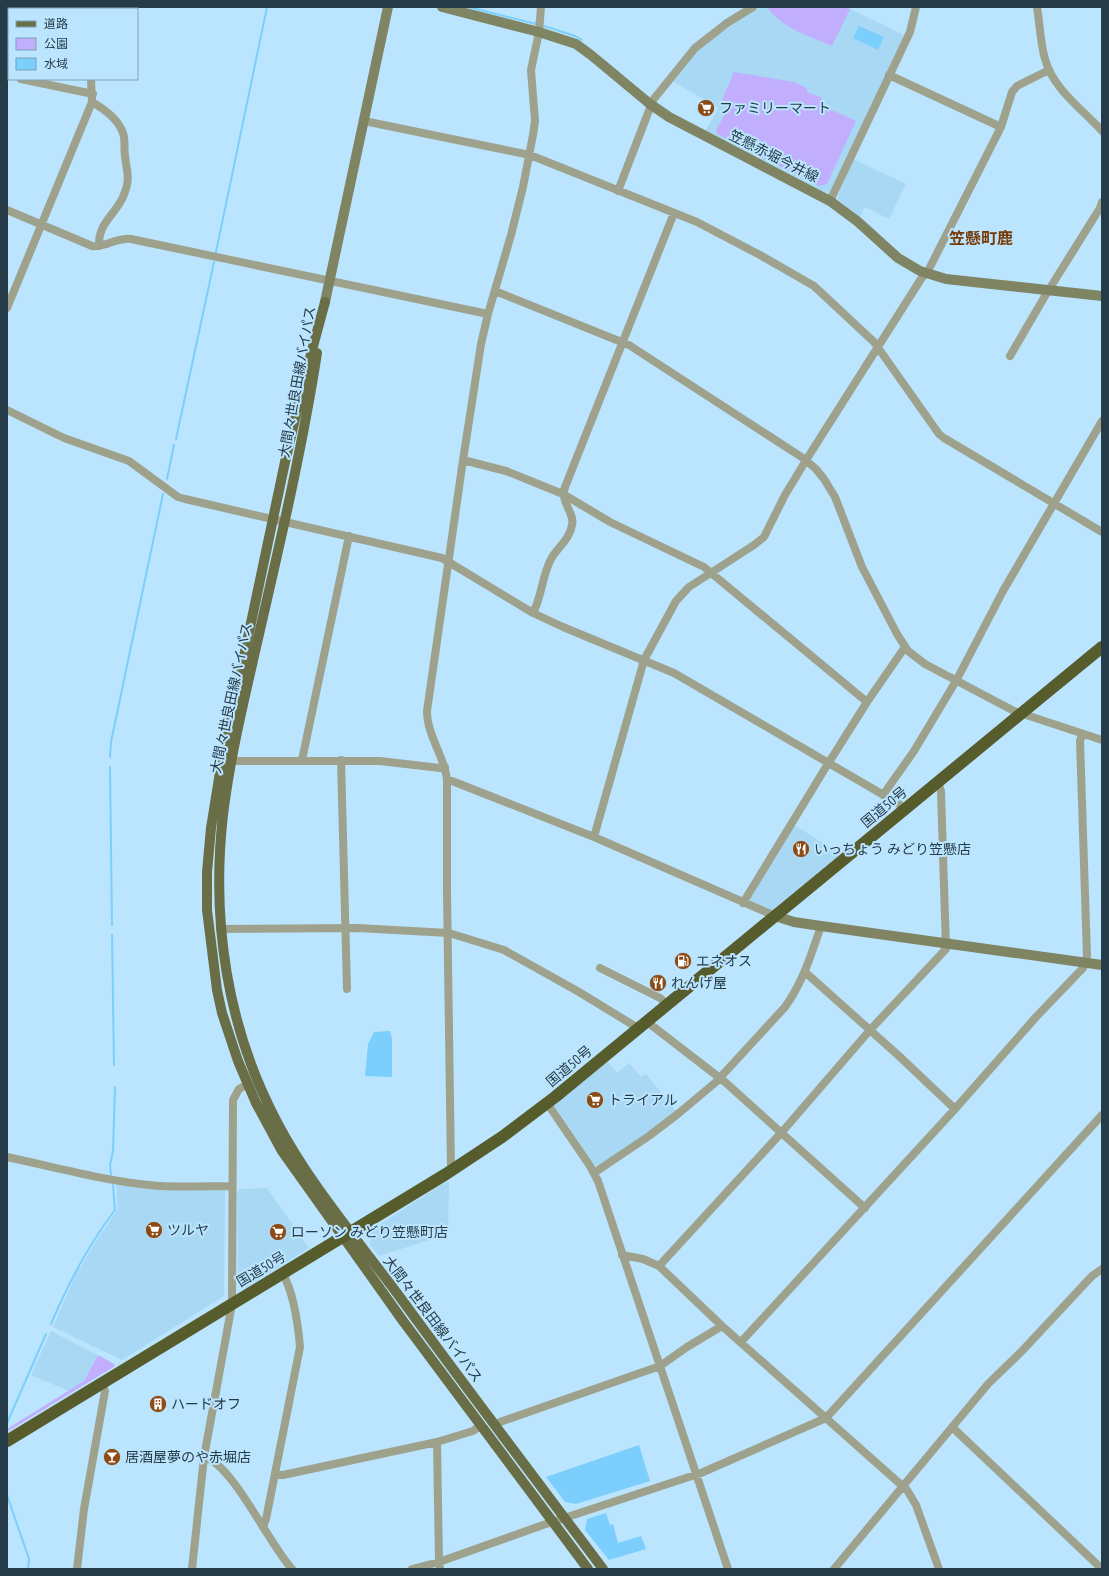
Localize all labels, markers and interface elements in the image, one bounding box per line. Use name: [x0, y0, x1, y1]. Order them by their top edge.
legend: [8, 8, 138, 80]
text: 道路: [44, 16, 68, 31]
text: 公園: [44, 36, 68, 51]
text: 水域: [44, 56, 68, 71]
supermarket icon: ファミリーマート: [696, 98, 716, 118]
place label: ファミリーマート: [719, 99, 831, 117]
street label: 笠懸赤堀今井線: [726, 126, 822, 186]
district label: 笠懸町鹿: [949, 228, 1013, 248]
street label: 大間々世良田線バイパス: [275, 305, 319, 459]
street label: 大間々世良田線バイパス: [206, 621, 256, 775]
street label: 国道50号: [857, 783, 911, 831]
restaurant icon: いっちょう みどり笠懸店: [791, 839, 811, 859]
place label: いっちょう みどり笠懸店: [814, 840, 971, 858]
fuel station icon: エネオス: [673, 951, 693, 971]
place label: エネオス: [696, 952, 752, 970]
restaurant icon: れんげ屋: [648, 973, 668, 993]
place label: れんげ屋: [671, 974, 727, 992]
street label: 国道50号: [542, 1042, 596, 1090]
supermarket icon: トライアル: [585, 1090, 605, 1110]
place label: トライアル: [608, 1091, 678, 1109]
supermarket icon: ツルヤ: [144, 1220, 164, 1240]
place label: ツルヤ: [167, 1221, 209, 1239]
supermarket icon: ローソン みどり笠懸町店: [268, 1222, 288, 1242]
place label: ローソン みどり笠懸町店: [291, 1223, 448, 1241]
street label: 国道50号: [233, 1247, 289, 1291]
street label: 大間々世良田線バイパス: [380, 1252, 486, 1386]
building icon: ハードオフ: [148, 1394, 168, 1414]
place label: ハードオフ: [171, 1395, 241, 1413]
bar icon: 居酒屋夢のや赤堀店: [102, 1447, 122, 1467]
place label: 居酒屋夢のや赤堀店: [125, 1448, 251, 1466]

